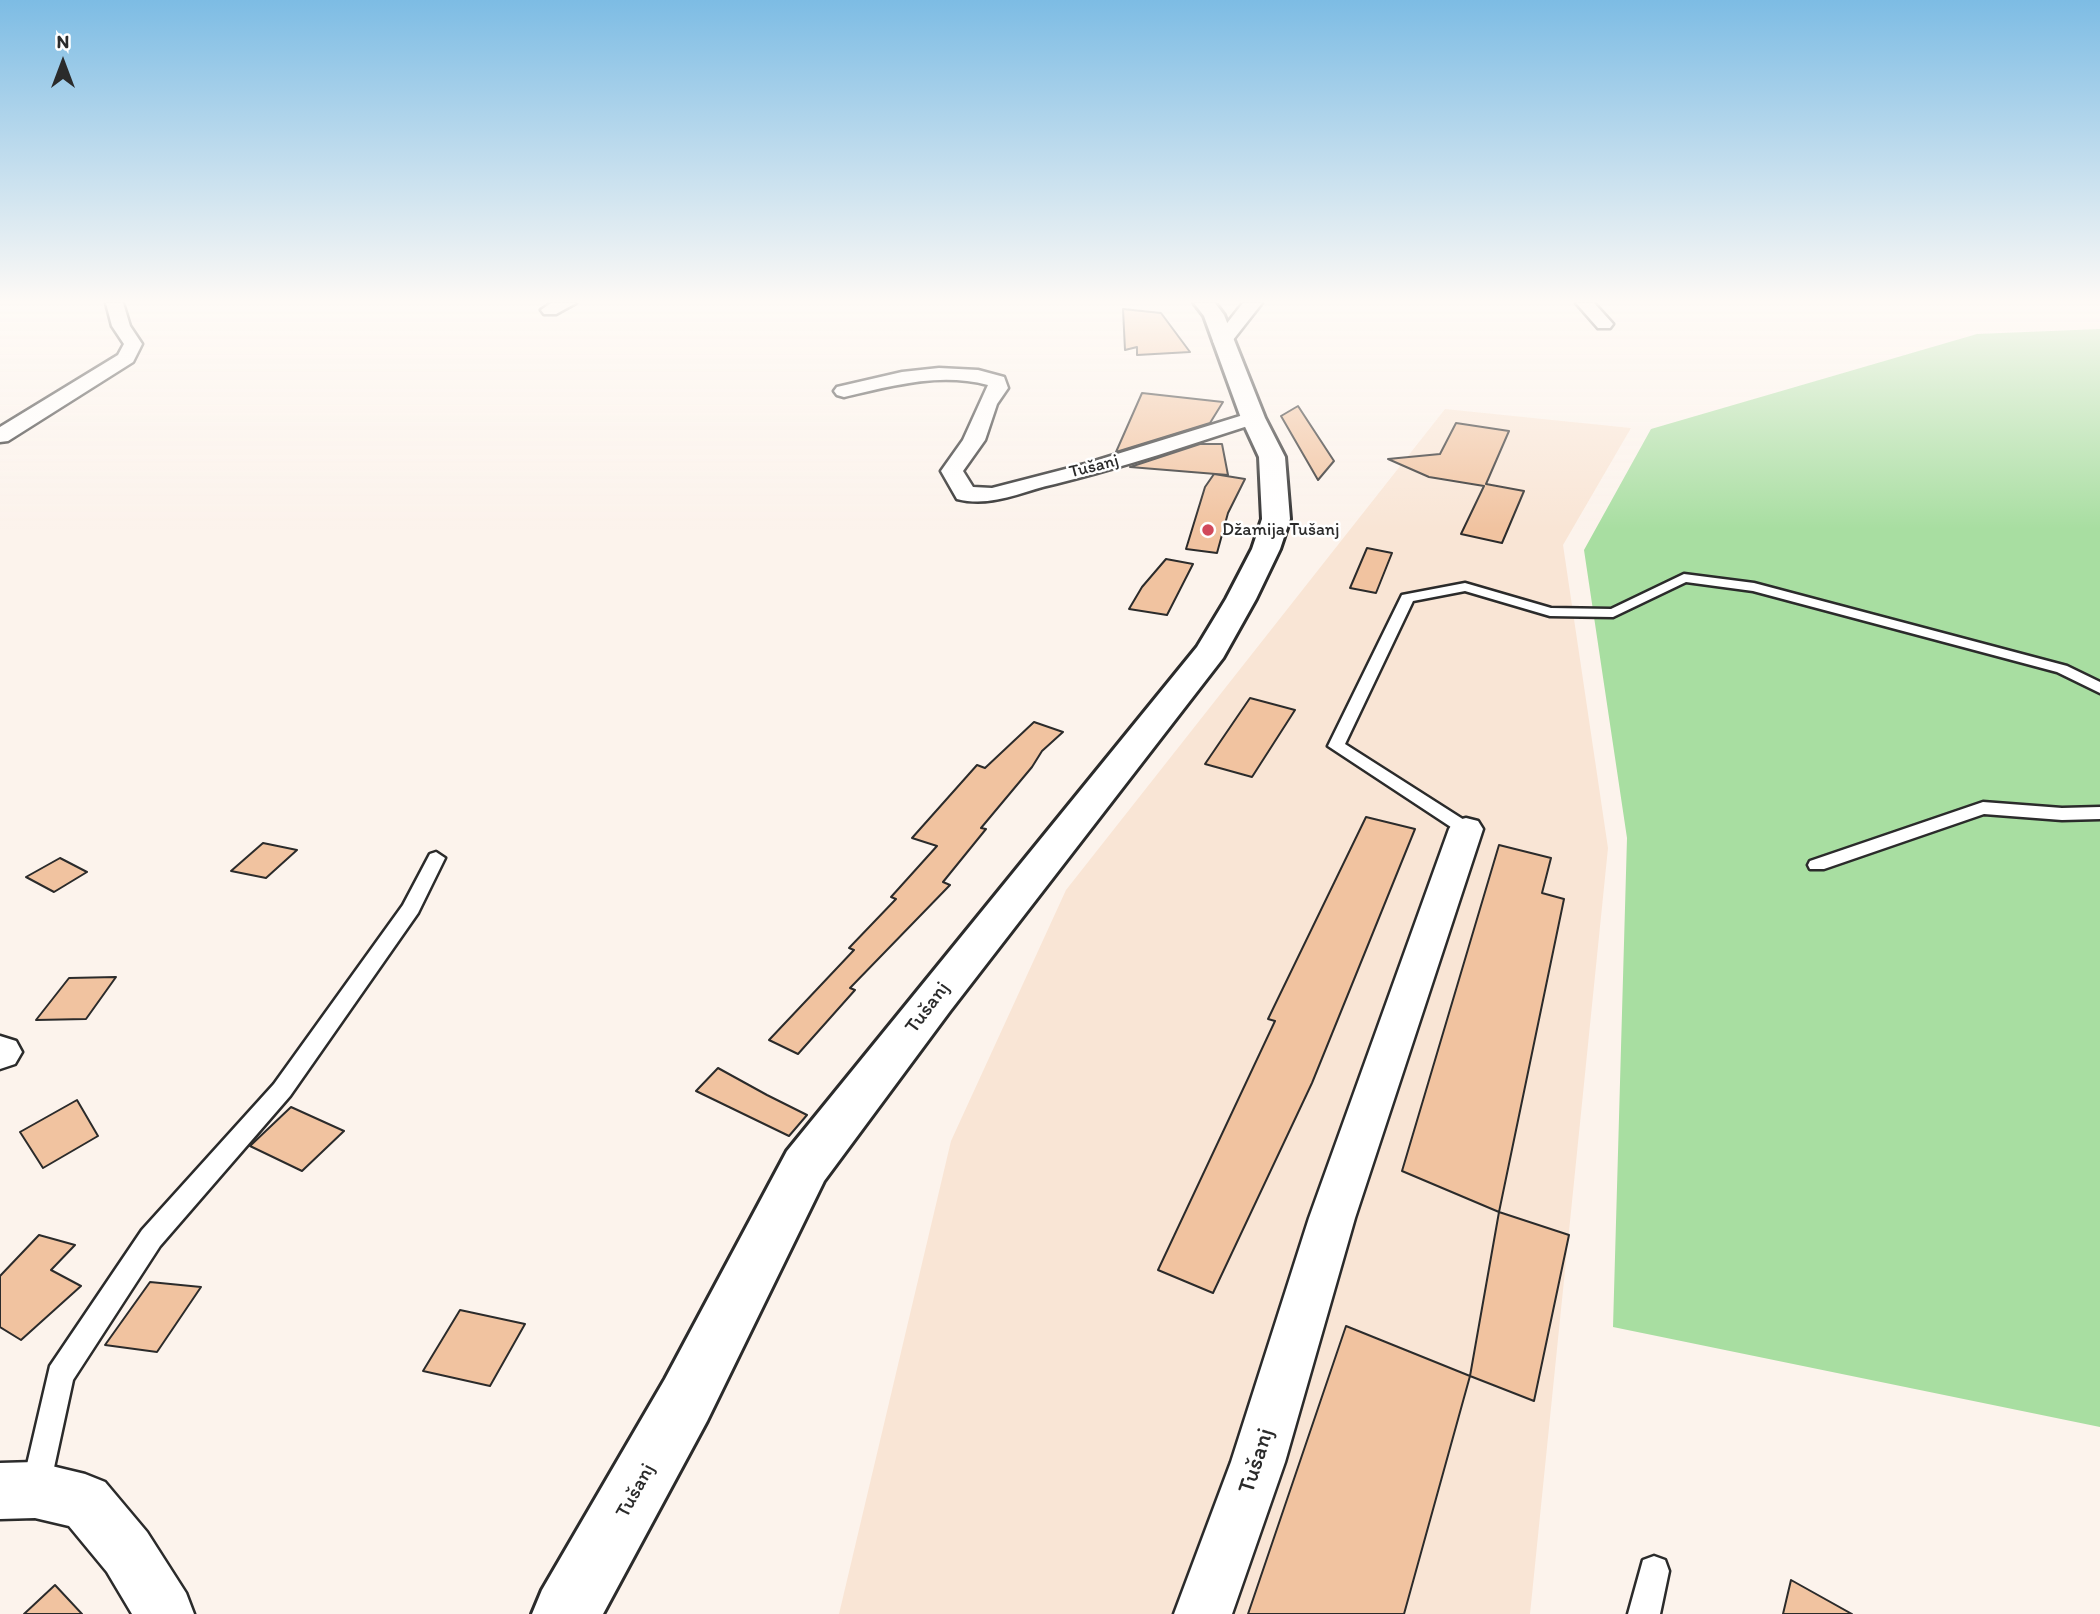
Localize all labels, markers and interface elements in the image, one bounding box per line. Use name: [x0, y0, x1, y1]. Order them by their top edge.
north arrow: [28, 28, 98, 98]
text: N: [57, 30, 69, 53]
street label: Tušanj: [1067, 450, 1121, 484]
place label: Džamija Tušanj: [1222, 519, 1339, 541]
marker: Džamija Tušanj: [1200, 522, 1216, 538]
street label: Tušanj: [900, 977, 956, 1039]
street label: Tušanj: [1233, 1425, 1281, 1497]
street label: Tušanj: [611, 1459, 661, 1523]

